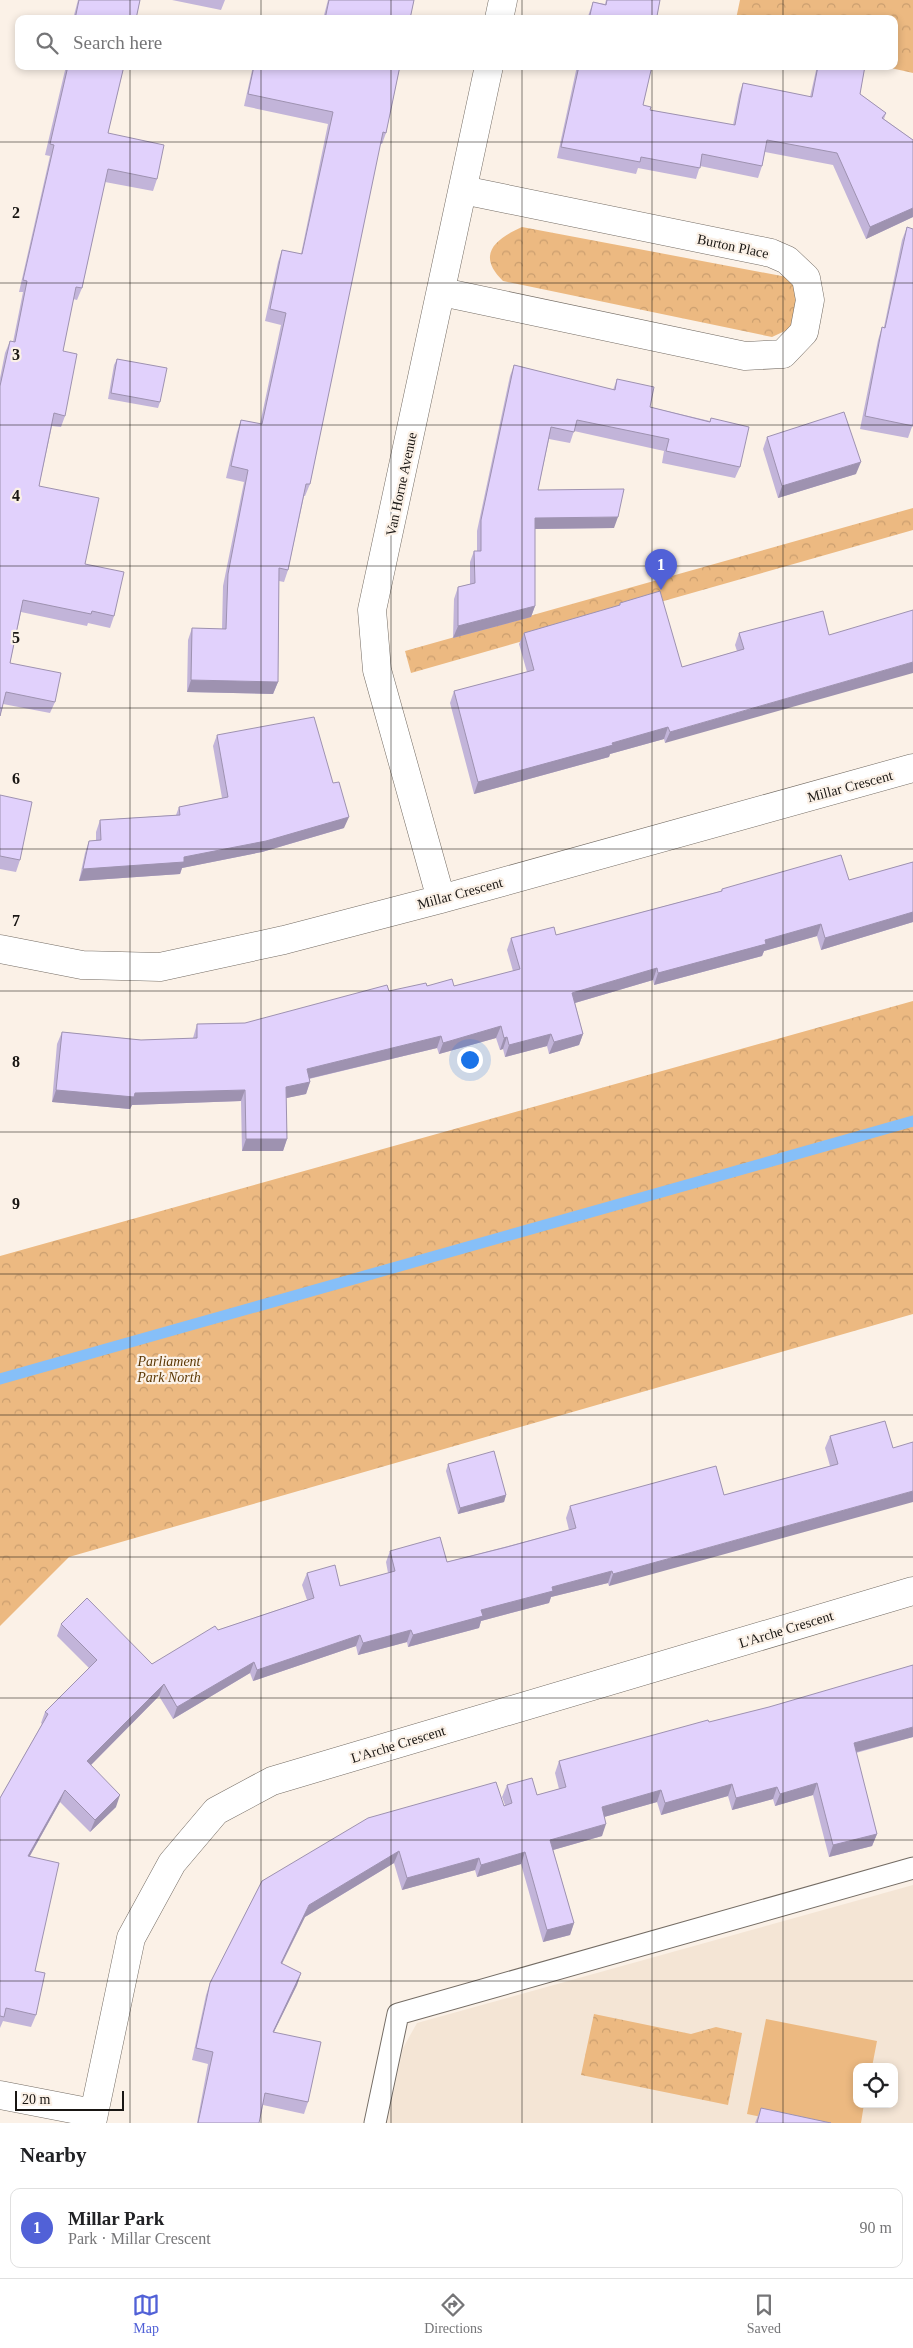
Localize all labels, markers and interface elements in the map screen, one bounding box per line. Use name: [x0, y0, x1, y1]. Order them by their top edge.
search box: [15, 15, 898, 70]
icon: search: [33, 29, 61, 57]
text: Search here: [73, 32, 162, 53]
text: 2: [12, 204, 20, 221]
street label: Burton Place: [696, 232, 770, 261]
text: 3: [12, 346, 20, 363]
street label: Van Horne Avenue: [383, 431, 420, 537]
text: 4: [12, 487, 20, 504]
pin: 1: [645, 549, 677, 590]
text: 5: [12, 629, 20, 646]
street label: Millar Crescent: [806, 768, 894, 805]
text: 6: [12, 770, 20, 787]
street label: Millar Crescent: [416, 875, 504, 912]
text: 7: [12, 912, 20, 929]
your location: [457, 1047, 483, 1073]
text: 8: [12, 1053, 20, 1070]
text: 9: [12, 1195, 20, 1212]
park label: Parliament Park North: [136, 1354, 202, 1385]
street label: L'Arche Crescent: [737, 1608, 835, 1651]
street label: L'Arche Crescent: [349, 1723, 447, 1766]
map controls: [853, 2063, 898, 2108]
button: locate: [853, 2063, 898, 2108]
scale bar: [15, 2088, 124, 2111]
text: 20 m: [22, 2092, 50, 2107]
text: Nearby: [20, 2143, 87, 2167]
text: Millar Park: [68, 2208, 164, 2229]
text: 1: [33, 2219, 41, 2236]
text: 90 m: [860, 2219, 892, 2236]
text: Park · Millar Crescent: [68, 2230, 211, 2247]
tab: Map: [132, 2291, 160, 2337]
tab: Directions: [424, 2291, 483, 2337]
tab: Saved: [747, 2291, 781, 2337]

